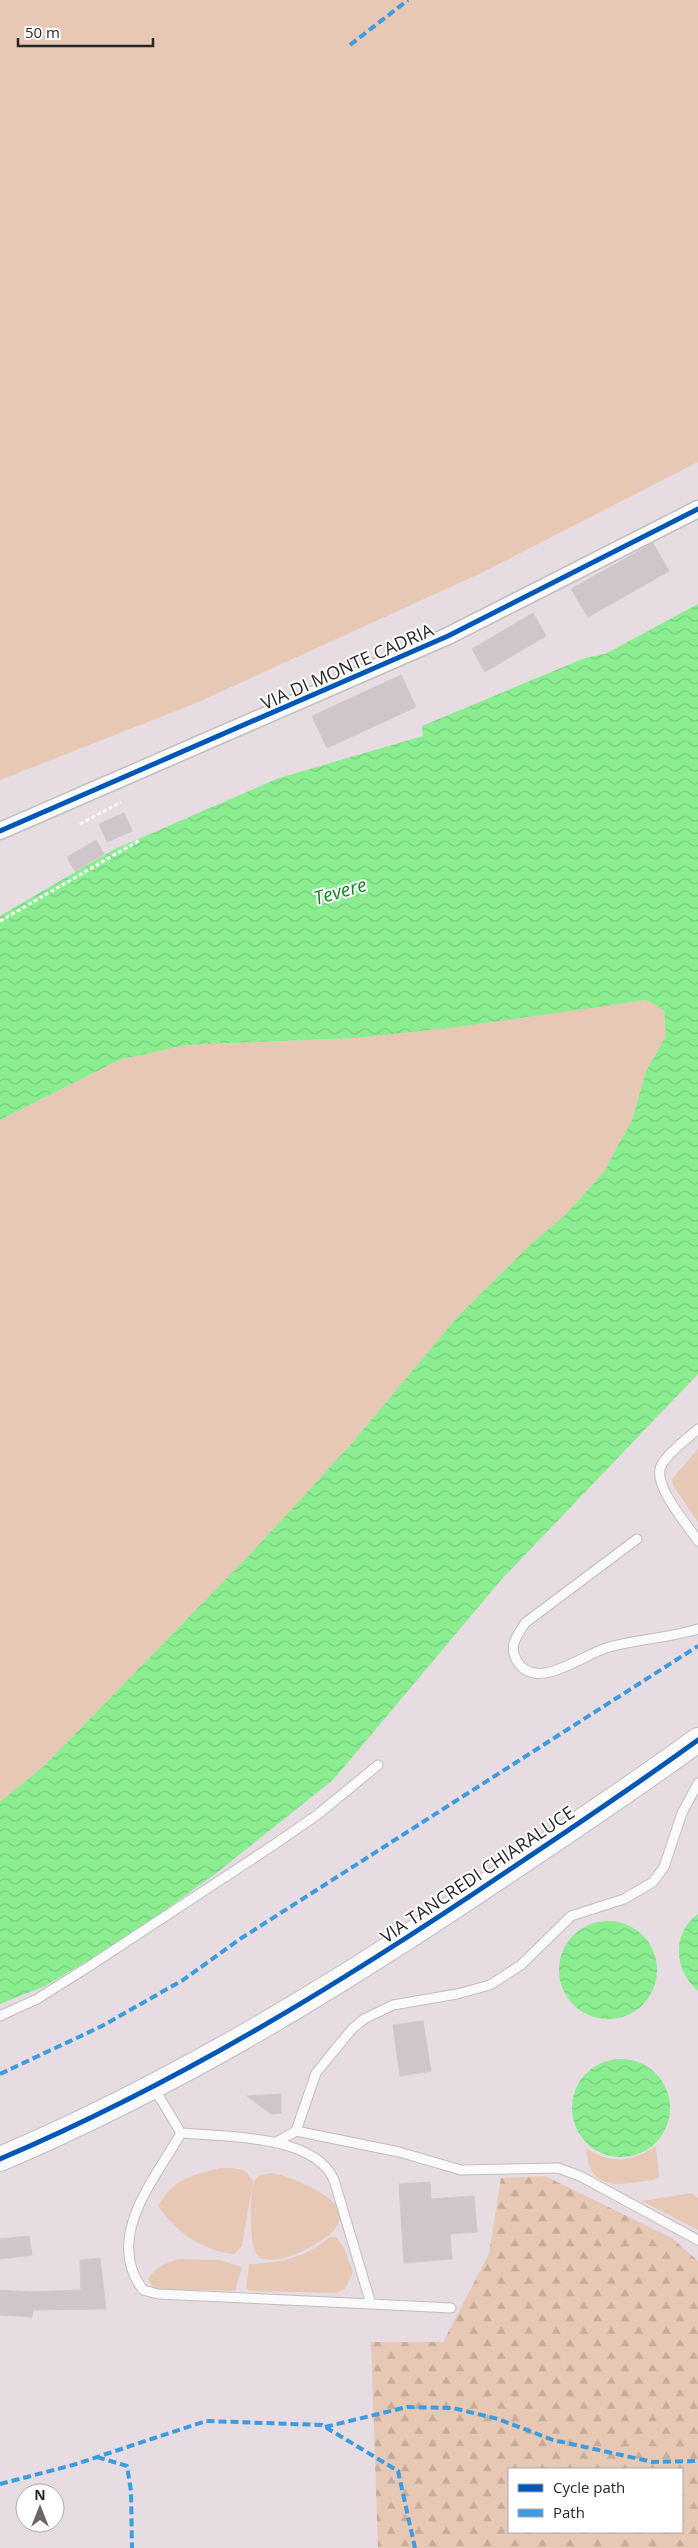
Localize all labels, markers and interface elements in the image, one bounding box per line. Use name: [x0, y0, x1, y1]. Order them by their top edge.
scale bar: [18, 15, 152, 47]
text: 50 m: [25, 22, 60, 42]
street label: VIA DI MONTE CADRIA: [257, 617, 438, 715]
water label: Tevere: [310, 871, 370, 911]
street label: VIA TANCREDI CHIARALUCE: [375, 1800, 579, 1948]
legend: [508, 2468, 683, 2533]
text: Cycle path: [553, 2477, 625, 2497]
north arrow: [15, 2483, 65, 2533]
text: N: [34, 2485, 46, 2504]
text: Path: [553, 2502, 585, 2522]

